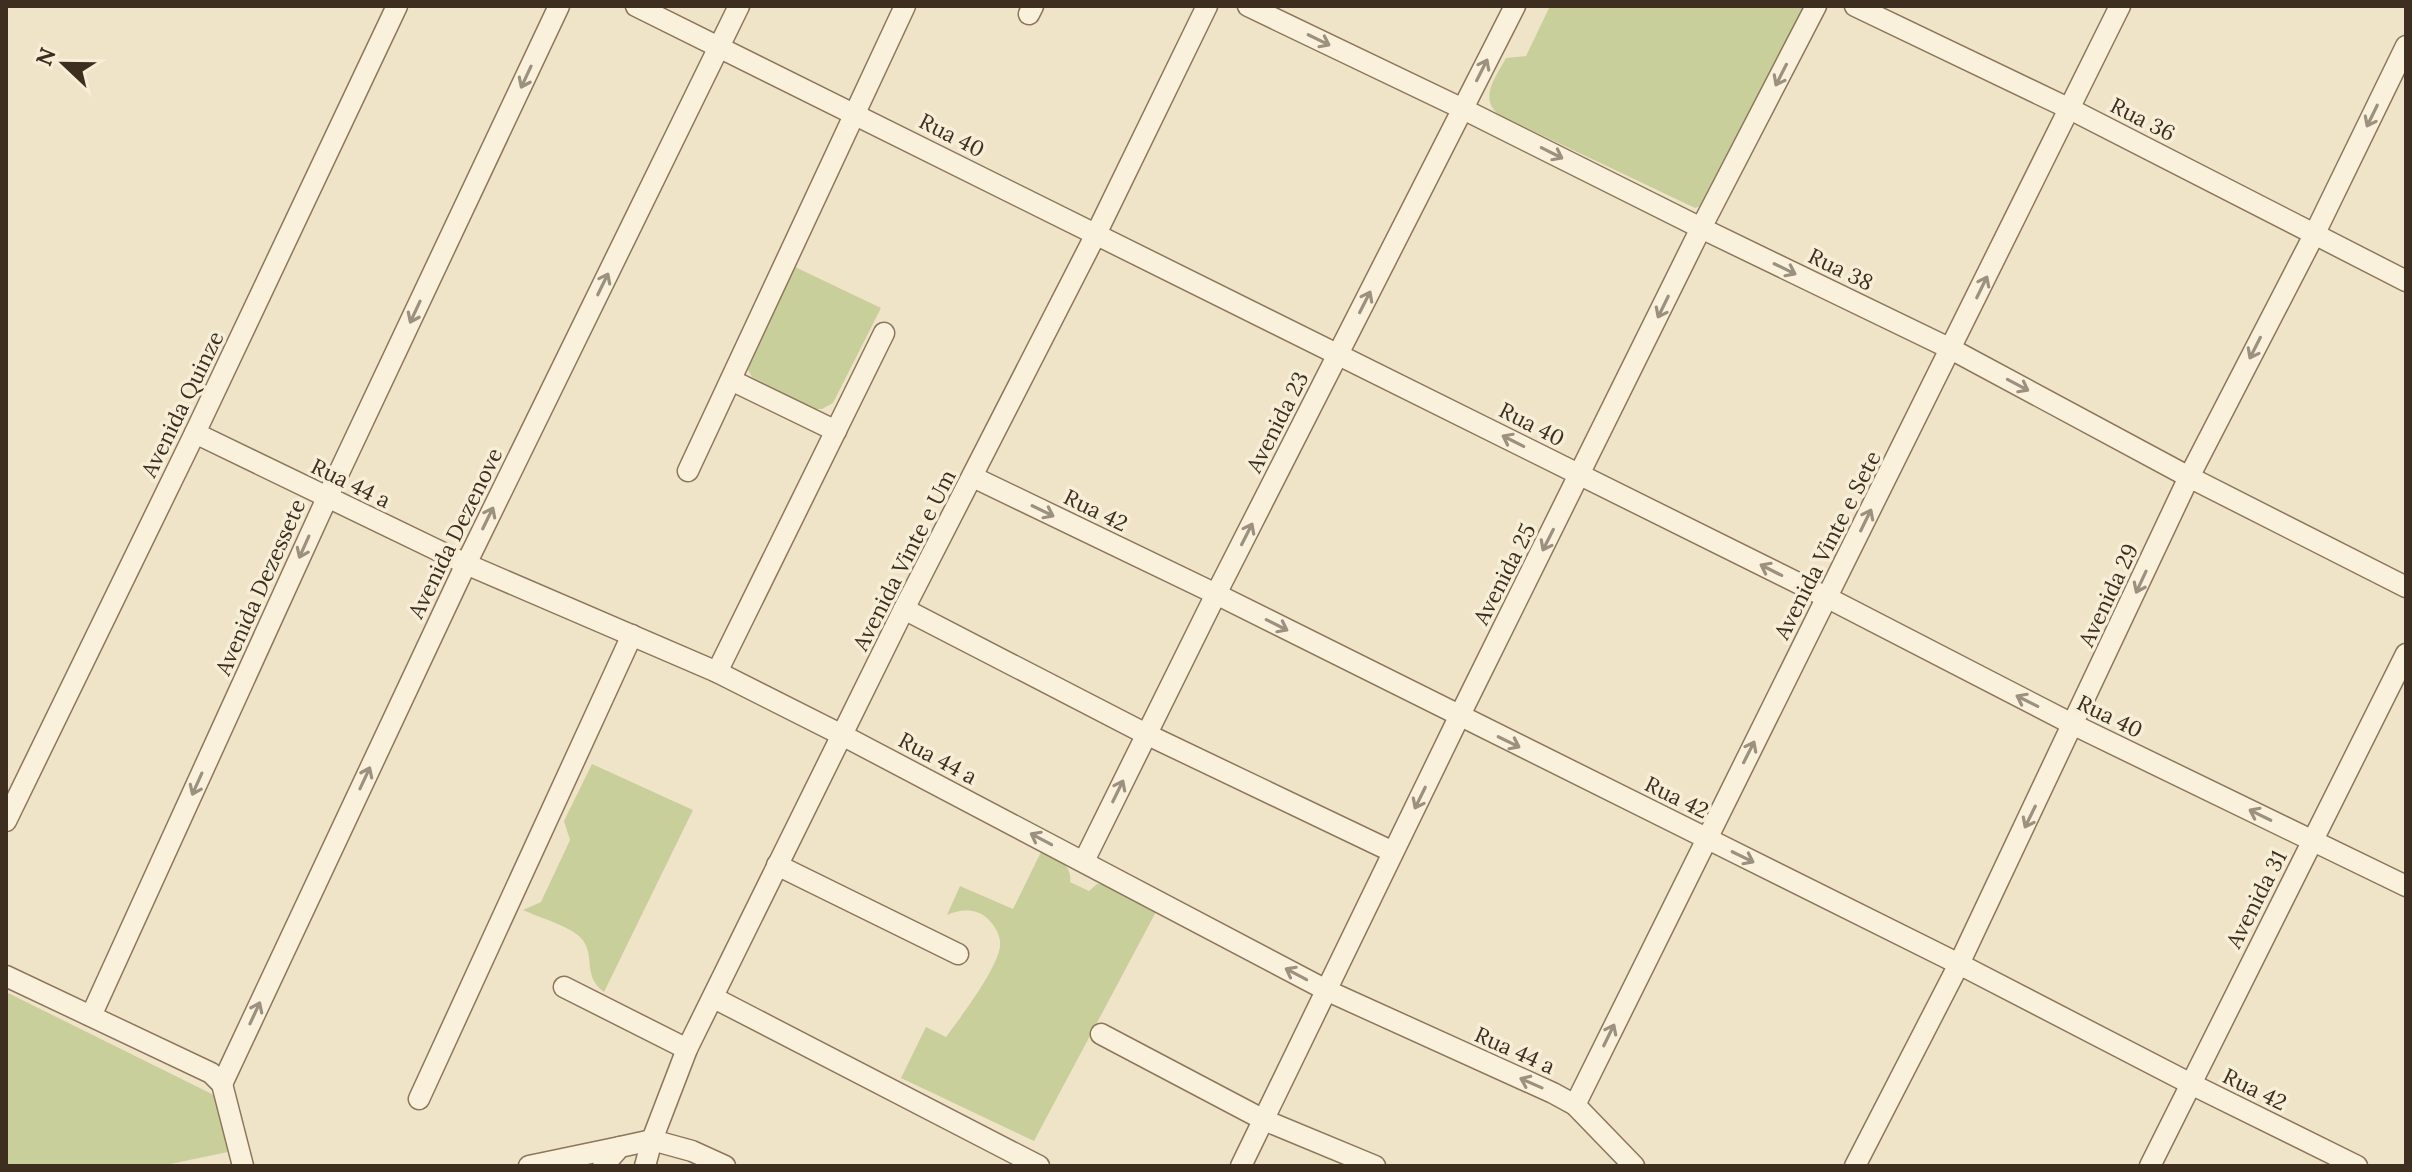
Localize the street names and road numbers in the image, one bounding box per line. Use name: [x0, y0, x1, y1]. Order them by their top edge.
street label: Rua 36: [2106, 91, 2180, 147]
street label: Rua 40: [915, 107, 989, 163]
street label: Rua 38: [1804, 241, 1878, 297]
street label: Avenida Quinze: [134, 326, 230, 483]
street label: Avenida 23: [1239, 367, 1314, 478]
street label: Rua 40: [1495, 396, 1569, 452]
street label: Avenida Dezenove: [401, 443, 508, 624]
street label: Avenida Vinte e Sete: [1767, 446, 1887, 645]
street label: Rua 44 a: [307, 452, 395, 514]
street label: Avenida Vinte e Um: [846, 465, 962, 656]
street label: Rua 42: [1059, 483, 1133, 537]
street label: Avenida Dezessete: [208, 494, 311, 680]
street label: Avenida 25: [1466, 519, 1541, 630]
street label: Avenida 29: [2072, 539, 2144, 652]
street label: Rua 40: [2073, 688, 2147, 744]
street label: Rua 44 a: [894, 726, 982, 790]
street label: Rua 42: [1640, 770, 1714, 824]
street label: Avenida 31: [2219, 845, 2293, 954]
street label: Rua 44 a: [1470, 1020, 1560, 1080]
street label: Rua 42: [2218, 1062, 2292, 1116]

